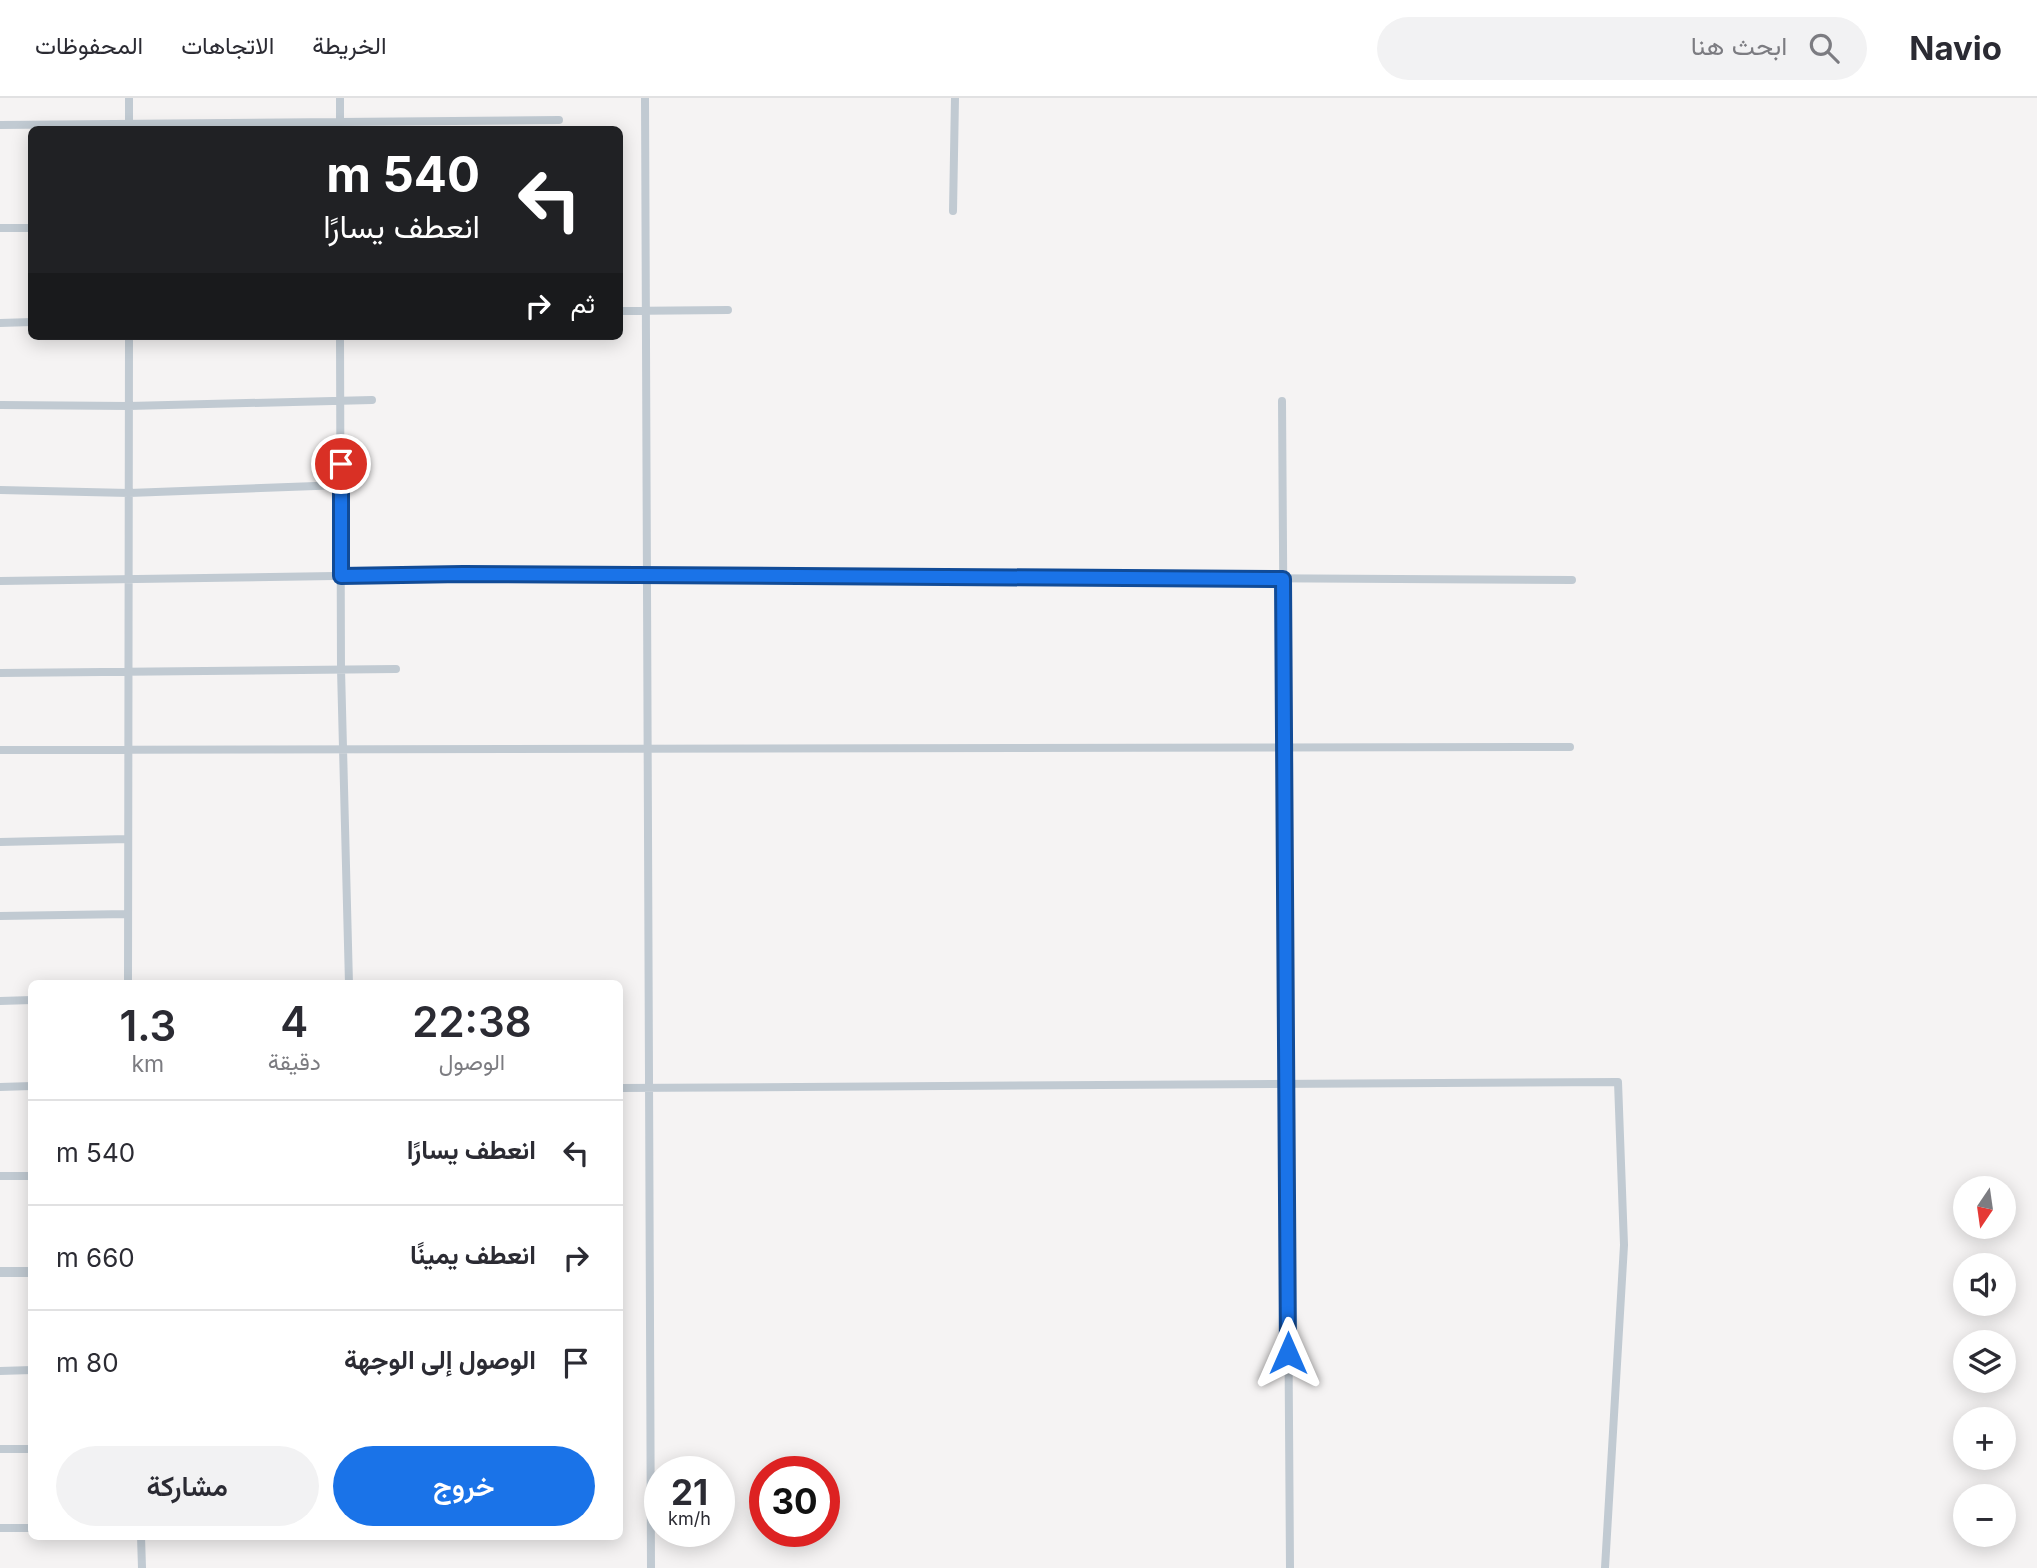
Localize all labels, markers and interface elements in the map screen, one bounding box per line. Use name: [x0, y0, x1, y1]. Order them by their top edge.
search box: [1377, 17, 1867, 80]
text: Navio: [1909, 28, 2002, 68]
icon: search: [1805, 29, 1843, 67]
text: ابحث هنا: [1691, 30, 1787, 61]
text: المحفوظات: [35, 31, 143, 60]
text: الاتجاهات: [181, 31, 274, 60]
text: الخريطة: [312, 31, 387, 60]
text: 540 m: [326, 145, 480, 204]
icon: left: [504, 154, 595, 245]
text: انعطف يسارًا: [323, 207, 480, 246]
icon: right: [519, 287, 557, 325]
text: ثم: [571, 288, 595, 319]
pin: [311, 434, 371, 494]
icon: arrive: [322, 445, 360, 483]
text: 4: [280, 996, 308, 1047]
text: 22:38: [412, 996, 532, 1047]
text: 1.3: [119, 1000, 176, 1051]
text: دقيقة: [268, 1048, 321, 1076]
text: الوصول: [439, 1048, 505, 1076]
text: km: [131, 1050, 164, 1078]
text: انعطف يسارًا: [407, 1134, 536, 1165]
icon: left: [557, 1134, 595, 1172]
text: 540 m: [56, 1137, 135, 1168]
north arrow: [1953, 1176, 2016, 1239]
map controls: [1953, 1176, 2016, 1547]
text: انعطف يمينًا: [410, 1239, 536, 1270]
icon: right: [557, 1239, 595, 1277]
text: 660 m: [56, 1242, 135, 1273]
button: sound: [1953, 1253, 2016, 1316]
position arrow: [1251, 1316, 1325, 1390]
button: layers: [1953, 1330, 2016, 1393]
text: الوصول إلى الوجهة: [344, 1344, 536, 1375]
icon: arrive: [557, 1344, 595, 1382]
text: 80 m: [56, 1347, 119, 1378]
button: +: [1953, 1407, 2016, 1470]
button: مشاركة: [56, 1446, 319, 1526]
button: خروج: [333, 1446, 595, 1526]
speed limit sign: 30: [749, 1456, 840, 1547]
text: 21: [671, 1471, 708, 1513]
button: −: [1953, 1484, 2016, 1547]
text: km/h: [668, 1508, 711, 1529]

